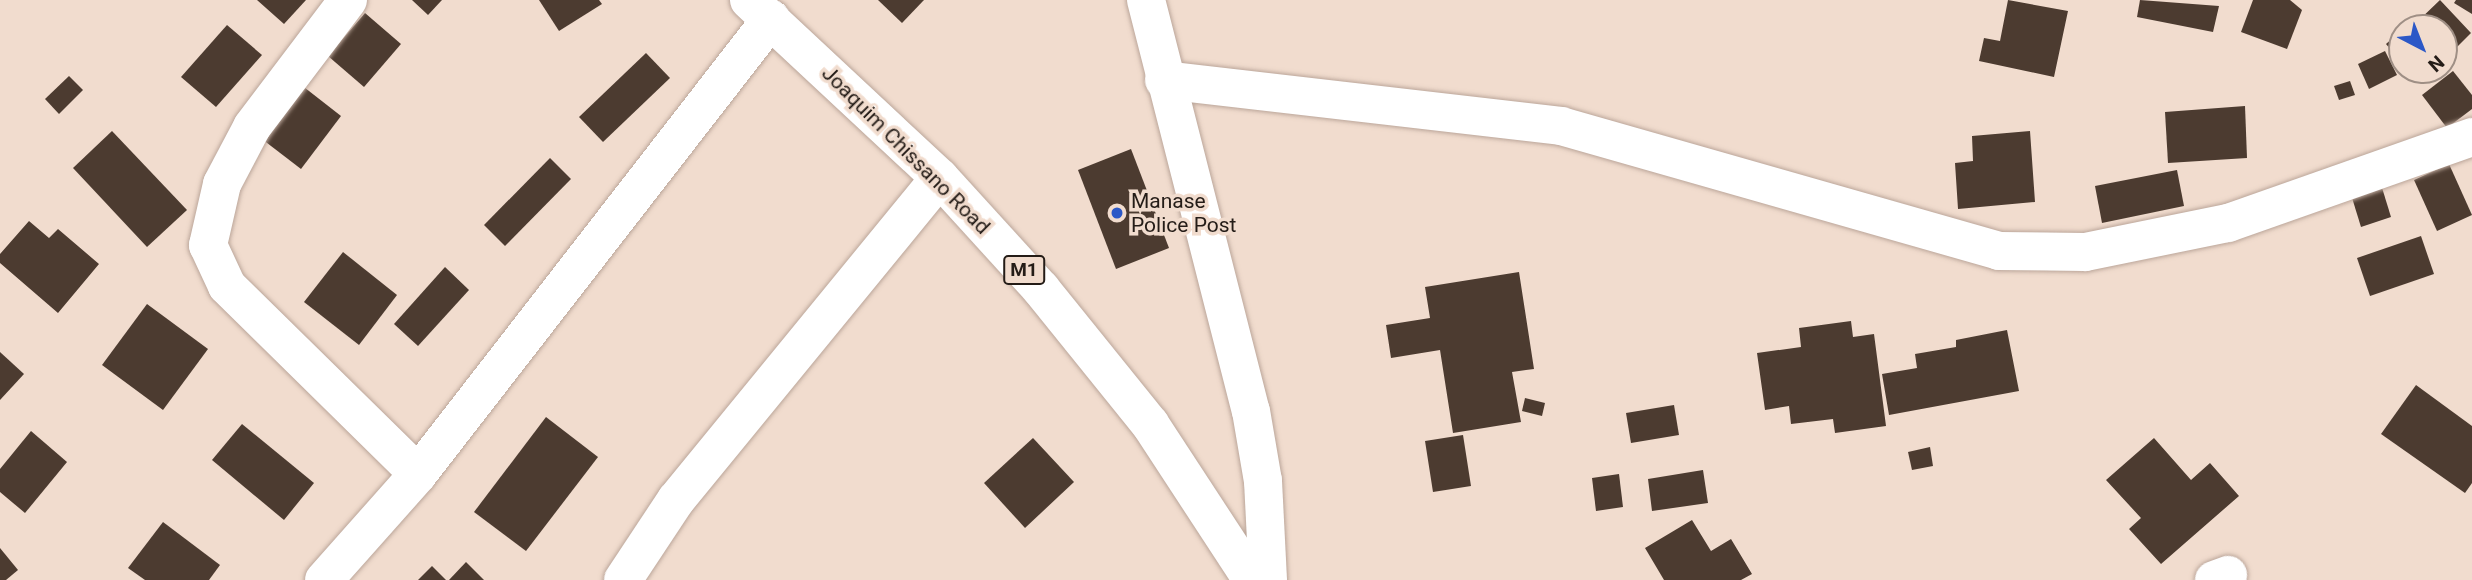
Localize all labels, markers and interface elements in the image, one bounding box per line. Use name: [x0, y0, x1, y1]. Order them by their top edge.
north arrow: [2388, 14, 2458, 84]
text: N: [2423, 50, 2449, 77]
street label: Joaquim Chissano Road: [817, 61, 995, 239]
place label: Manase Police Post: [1131, 188, 1236, 238]
marker: Manase Police Post: [1109, 205, 1125, 221]
road number: M1: [1003, 254, 1045, 286]

